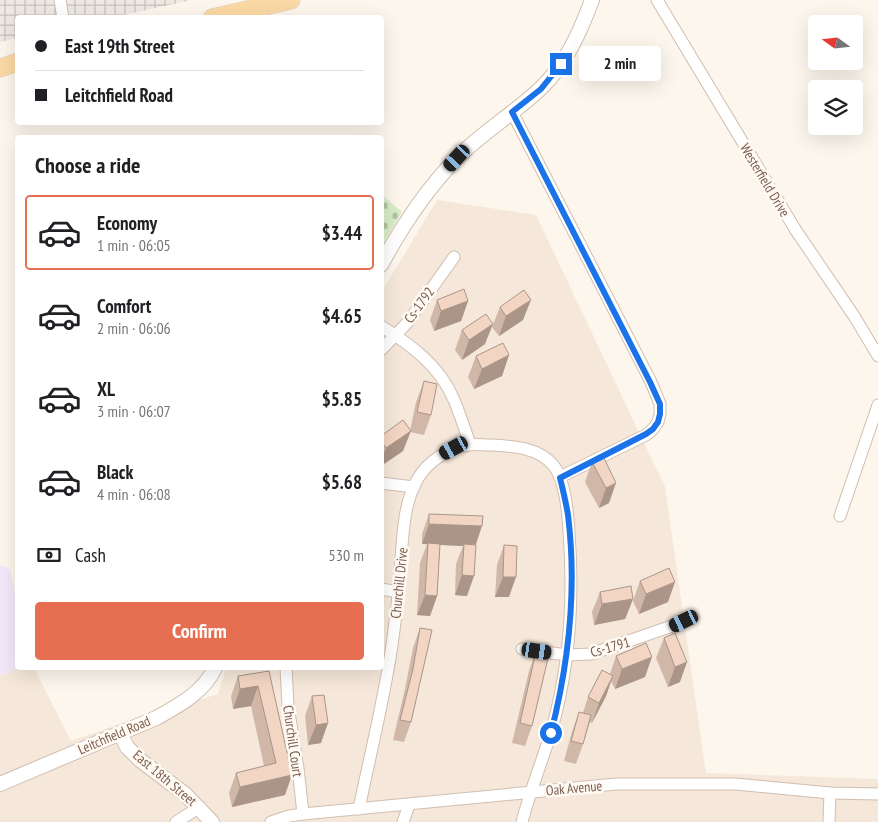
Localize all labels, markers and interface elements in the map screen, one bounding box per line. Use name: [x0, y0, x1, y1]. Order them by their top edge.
north arrow: [808, 15, 862, 70]
map controls: [808, 15, 863, 135]
text: East 19th Street: [65, 34, 174, 58]
callout: 2 min: [578, 46, 661, 82]
route end: [550, 53, 572, 75]
text: 2 min: [604, 53, 636, 73]
button: layers: [808, 80, 863, 135]
text: Leitchfield Road: [65, 83, 173, 107]
street label: Westerfield Drive: [736, 140, 794, 220]
car: [441, 142, 472, 174]
text: Choose a ride: [35, 151, 140, 179]
icon: car: [37, 210, 82, 255]
text: Economy: [97, 211, 157, 235]
text: $3.44: [322, 221, 362, 245]
text: 1 min · 06:05: [97, 235, 171, 255]
street label: Cs-1792: [400, 283, 438, 327]
icon: car: [37, 293, 82, 338]
text: Comfort: [97, 294, 151, 318]
text: $4.65: [322, 304, 362, 328]
text: 2 min · 06:06: [97, 318, 171, 338]
icon: car: [37, 376, 82, 421]
text: XL: [97, 377, 115, 401]
text: $5.85: [322, 387, 362, 411]
text: 3 min · 06:07: [97, 401, 171, 421]
car: [437, 434, 470, 462]
icon: car: [37, 459, 82, 504]
text: Black: [97, 460, 133, 484]
text: $5.68: [322, 470, 362, 494]
text: 4 min · 06:08: [97, 484, 171, 504]
icon: cash: [35, 541, 63, 569]
text: Cash: [75, 543, 106, 567]
text: 530 m: [329, 545, 364, 565]
street label: Churchill Drive: [386, 546, 412, 620]
button: Confirm: [35, 602, 364, 660]
car: [667, 608, 700, 634]
street label: Cs-1791: [588, 633, 632, 661]
car: [521, 641, 552, 661]
street label: Churchill Court: [279, 704, 307, 778]
street label: Leitchfield Road: [75, 712, 153, 758]
route start: [540, 722, 562, 744]
street label: East 18th Street: [129, 746, 201, 810]
street label: Oak Avenue: [545, 777, 603, 799]

